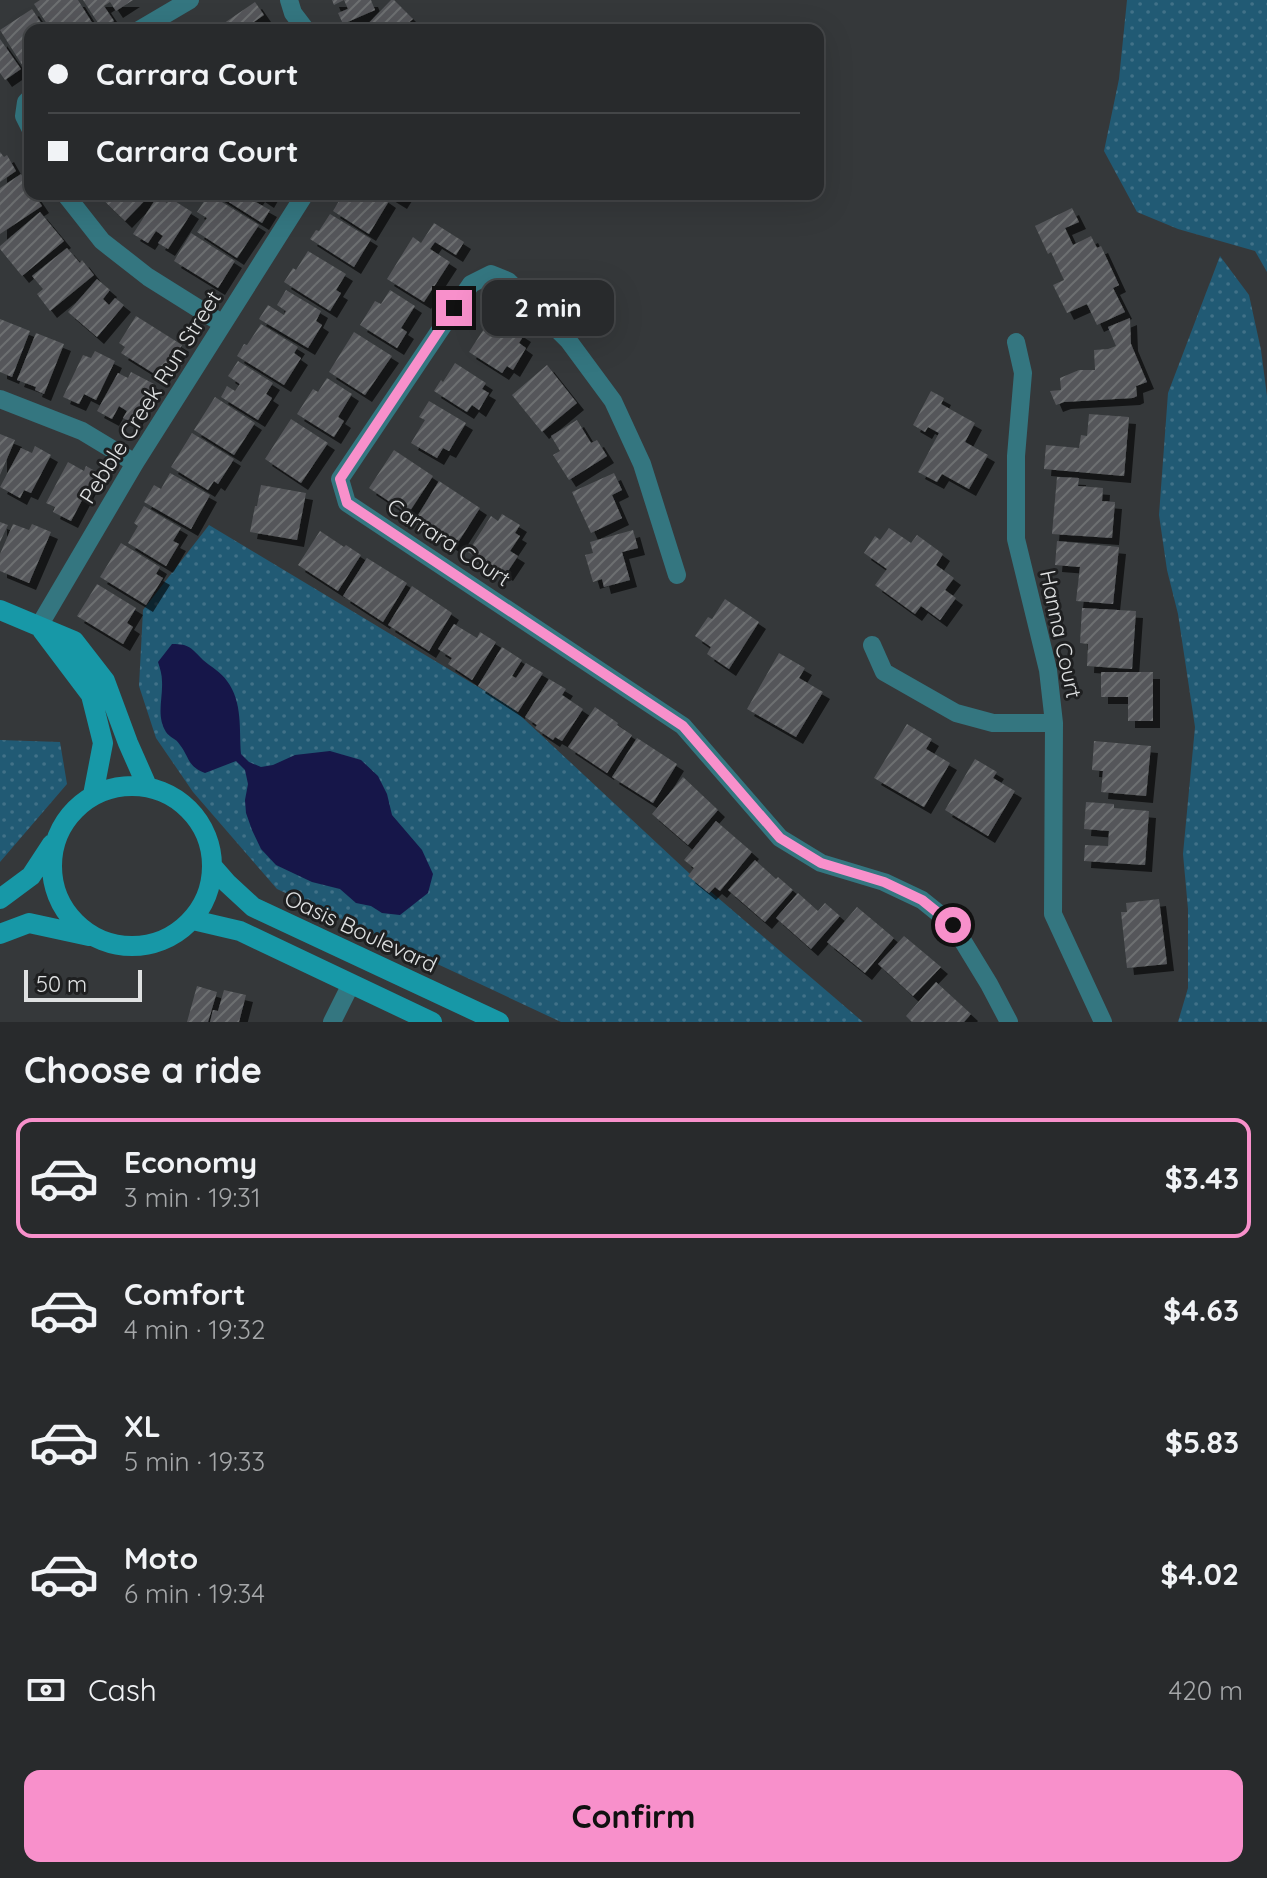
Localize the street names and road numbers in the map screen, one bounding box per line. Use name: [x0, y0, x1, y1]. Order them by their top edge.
street label: Pebble Creek Run Street: [73, 285, 227, 509]
street label: Carrara Court: [382, 492, 516, 592]
street label: Hanna Court: [1034, 567, 1088, 701]
street label: Oasis Boulevard: [280, 883, 442, 979]

